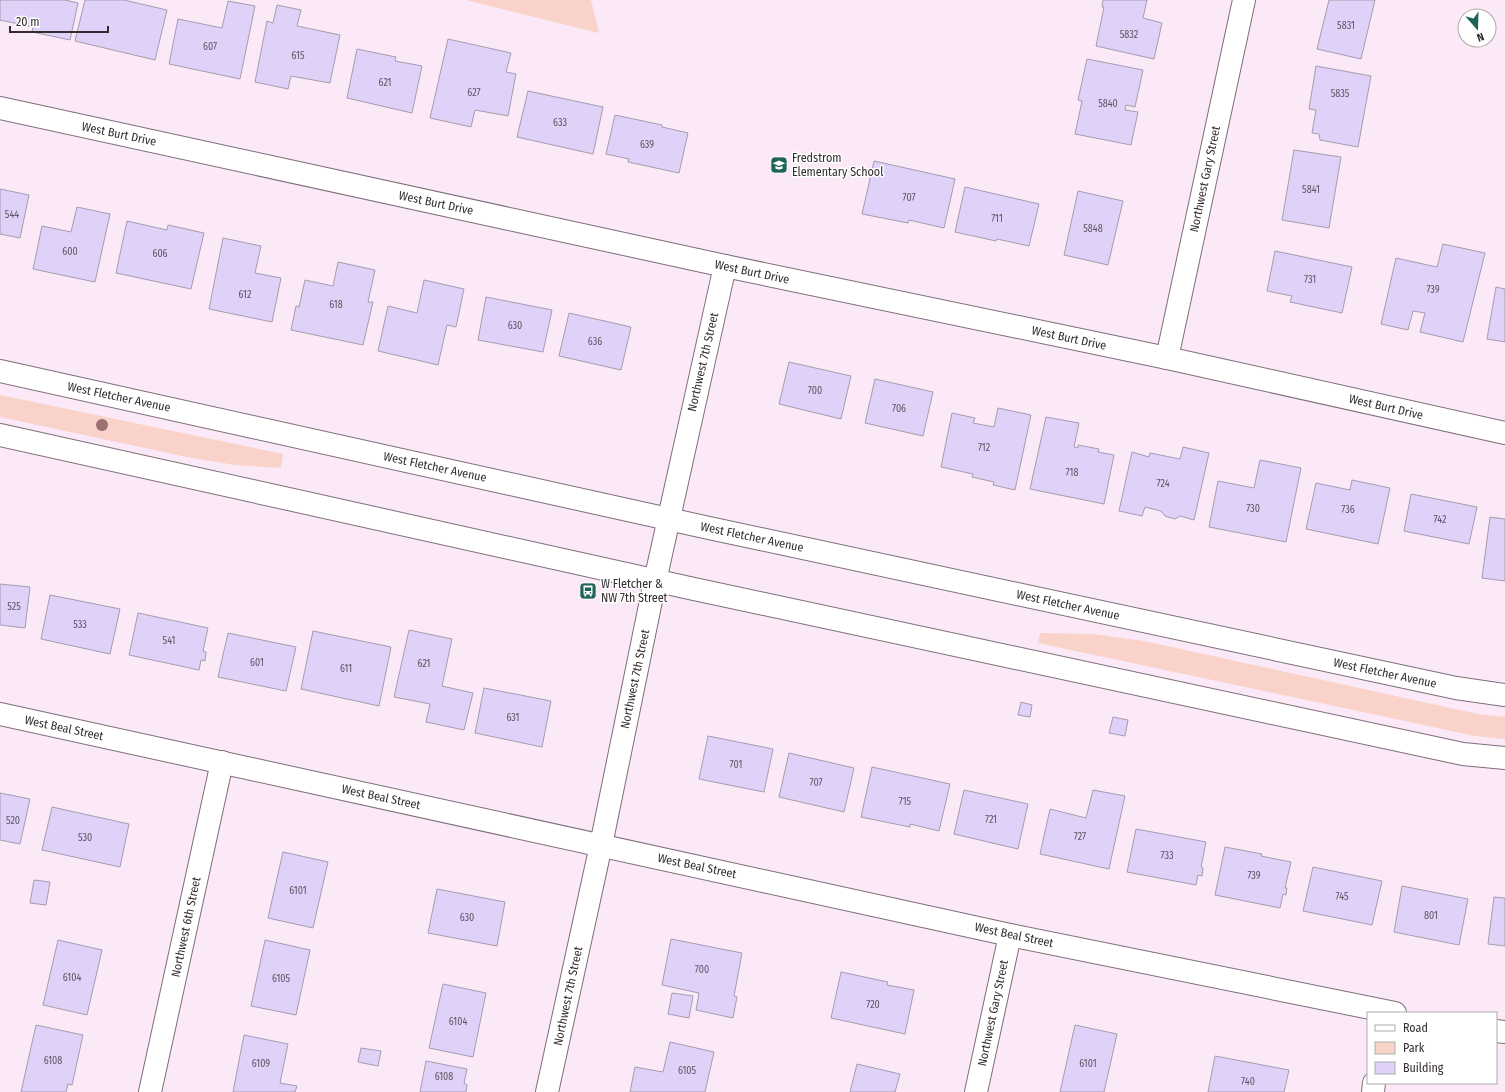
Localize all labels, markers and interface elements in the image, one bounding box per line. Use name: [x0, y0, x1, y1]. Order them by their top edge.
scale bar: [10, 8, 108, 34]
north arrow: [1457, 8, 1497, 48]
text: 20 m: [16, 15, 40, 29]
house number: 5831: [1337, 20, 1355, 32]
house number: 5832: [1120, 29, 1139, 41]
text: N: [1475, 30, 1486, 44]
house number: 607: [203, 41, 217, 53]
house number: 615: [292, 50, 305, 62]
house number: 621: [379, 77, 391, 89]
house number: 627: [467, 87, 481, 99]
house number: 5835: [1331, 88, 1350, 100]
house number: 5840: [1098, 98, 1118, 110]
house number: 633: [553, 117, 567, 129]
street label: West Burt Drive: [80, 119, 158, 149]
street label: Northwest Gary Street: [1187, 125, 1223, 233]
house number: 639: [640, 139, 654, 151]
place label: Fredstrom Elementary School: [792, 151, 883, 179]
school or university icon: Fredstrom Elementary School: [769, 155, 789, 175]
house number: 5841: [1302, 184, 1320, 196]
street label: West Burt Drive: [397, 188, 475, 218]
house number: 707: [902, 192, 916, 204]
house number: 544: [5, 209, 19, 221]
house number: 711: [991, 213, 1003, 225]
house number: 5848: [1083, 223, 1103, 235]
house number: 600: [62, 246, 78, 258]
house number: 606: [152, 248, 168, 260]
street label: West Burt Drive: [713, 257, 791, 287]
house number: 731: [1304, 274, 1316, 286]
house number: 739: [1426, 284, 1440, 296]
house number: 612: [239, 289, 252, 301]
house number: 618: [329, 299, 343, 311]
street label: Northwest 7th Street: [685, 311, 721, 413]
house number: 630: [508, 320, 522, 332]
street label: West Burt Drive: [1030, 323, 1108, 353]
house number: 636: [588, 336, 602, 348]
street label: West Fletcher Avenue: [66, 379, 172, 415]
house number: 700: [808, 385, 822, 397]
street label: West Burt Drive: [1347, 392, 1425, 422]
house number: 706: [892, 403, 906, 415]
house number: 712: [978, 442, 991, 454]
street label: West Fletcher Avenue: [382, 449, 488, 485]
house number: 718: [1066, 467, 1078, 479]
house number: 724: [1157, 478, 1170, 490]
house number: 730: [1246, 503, 1260, 515]
house number: 736: [1341, 504, 1355, 516]
house number: 742: [1434, 514, 1447, 526]
street label: West Fletcher Avenue: [699, 519, 805, 555]
place label: W Fletcher & NW 7th Street: [601, 577, 668, 605]
bus stop icon: W Fletcher & NW 7th Street: [578, 581, 598, 601]
street label: West Fletcher Avenue: [1015, 587, 1121, 623]
house number: 525: [7, 601, 21, 613]
house number: 533: [73, 619, 87, 631]
street label: Northwest 7th Street: [618, 628, 652, 730]
house number: 541: [163, 635, 175, 647]
street label: West Fletcher Avenue: [1332, 655, 1438, 691]
house number: 601: [250, 657, 264, 669]
house number: 621: [418, 658, 430, 670]
house number: 611: [340, 663, 352, 675]
house number: 631: [506, 712, 520, 724]
street label: West Beal Street: [23, 713, 105, 743]
house number: 701: [730, 759, 742, 771]
house number: 707: [809, 777, 823, 789]
street label: West Beal Street: [340, 782, 422, 812]
house number: 715: [899, 796, 912, 808]
house number: 721: [985, 814, 997, 826]
house number: 520: [6, 815, 20, 827]
house number: 727: [1074, 831, 1086, 843]
house number: 530: [78, 832, 92, 844]
house number: 733: [1161, 850, 1174, 862]
street label: West Beal Street: [656, 851, 738, 881]
house number: 739: [1247, 870, 1261, 882]
street label: Northwest 6th Street: [169, 875, 203, 978]
house number: 6101: [289, 885, 307, 897]
house number: 745: [1335, 891, 1349, 903]
house number: 801: [1424, 910, 1438, 922]
house number: 630: [460, 912, 474, 924]
street label: West Beal Street: [973, 920, 1055, 950]
street label: Northwest 7th Street: [551, 945, 585, 1047]
street label: Northwest Gary Street: [975, 959, 1011, 1067]
house number: 700: [695, 964, 709, 976]
house number: 6104: [63, 972, 81, 984]
house number: 6105: [272, 973, 291, 985]
house number: 720: [866, 999, 880, 1011]
legend: [1367, 1012, 1497, 1084]
house number: 6104: [449, 1016, 467, 1028]
text: Road: [1403, 1021, 1428, 1035]
text: Park: [1403, 1041, 1425, 1055]
house number: 6108: [44, 1055, 62, 1067]
house number: 6109: [252, 1058, 270, 1070]
house number: 6101: [1079, 1058, 1097, 1070]
text: Building: [1403, 1061, 1444, 1075]
house number: 6105: [678, 1065, 697, 1077]
house number: 6108: [435, 1071, 453, 1083]
house number: 740: [1241, 1076, 1255, 1088]

